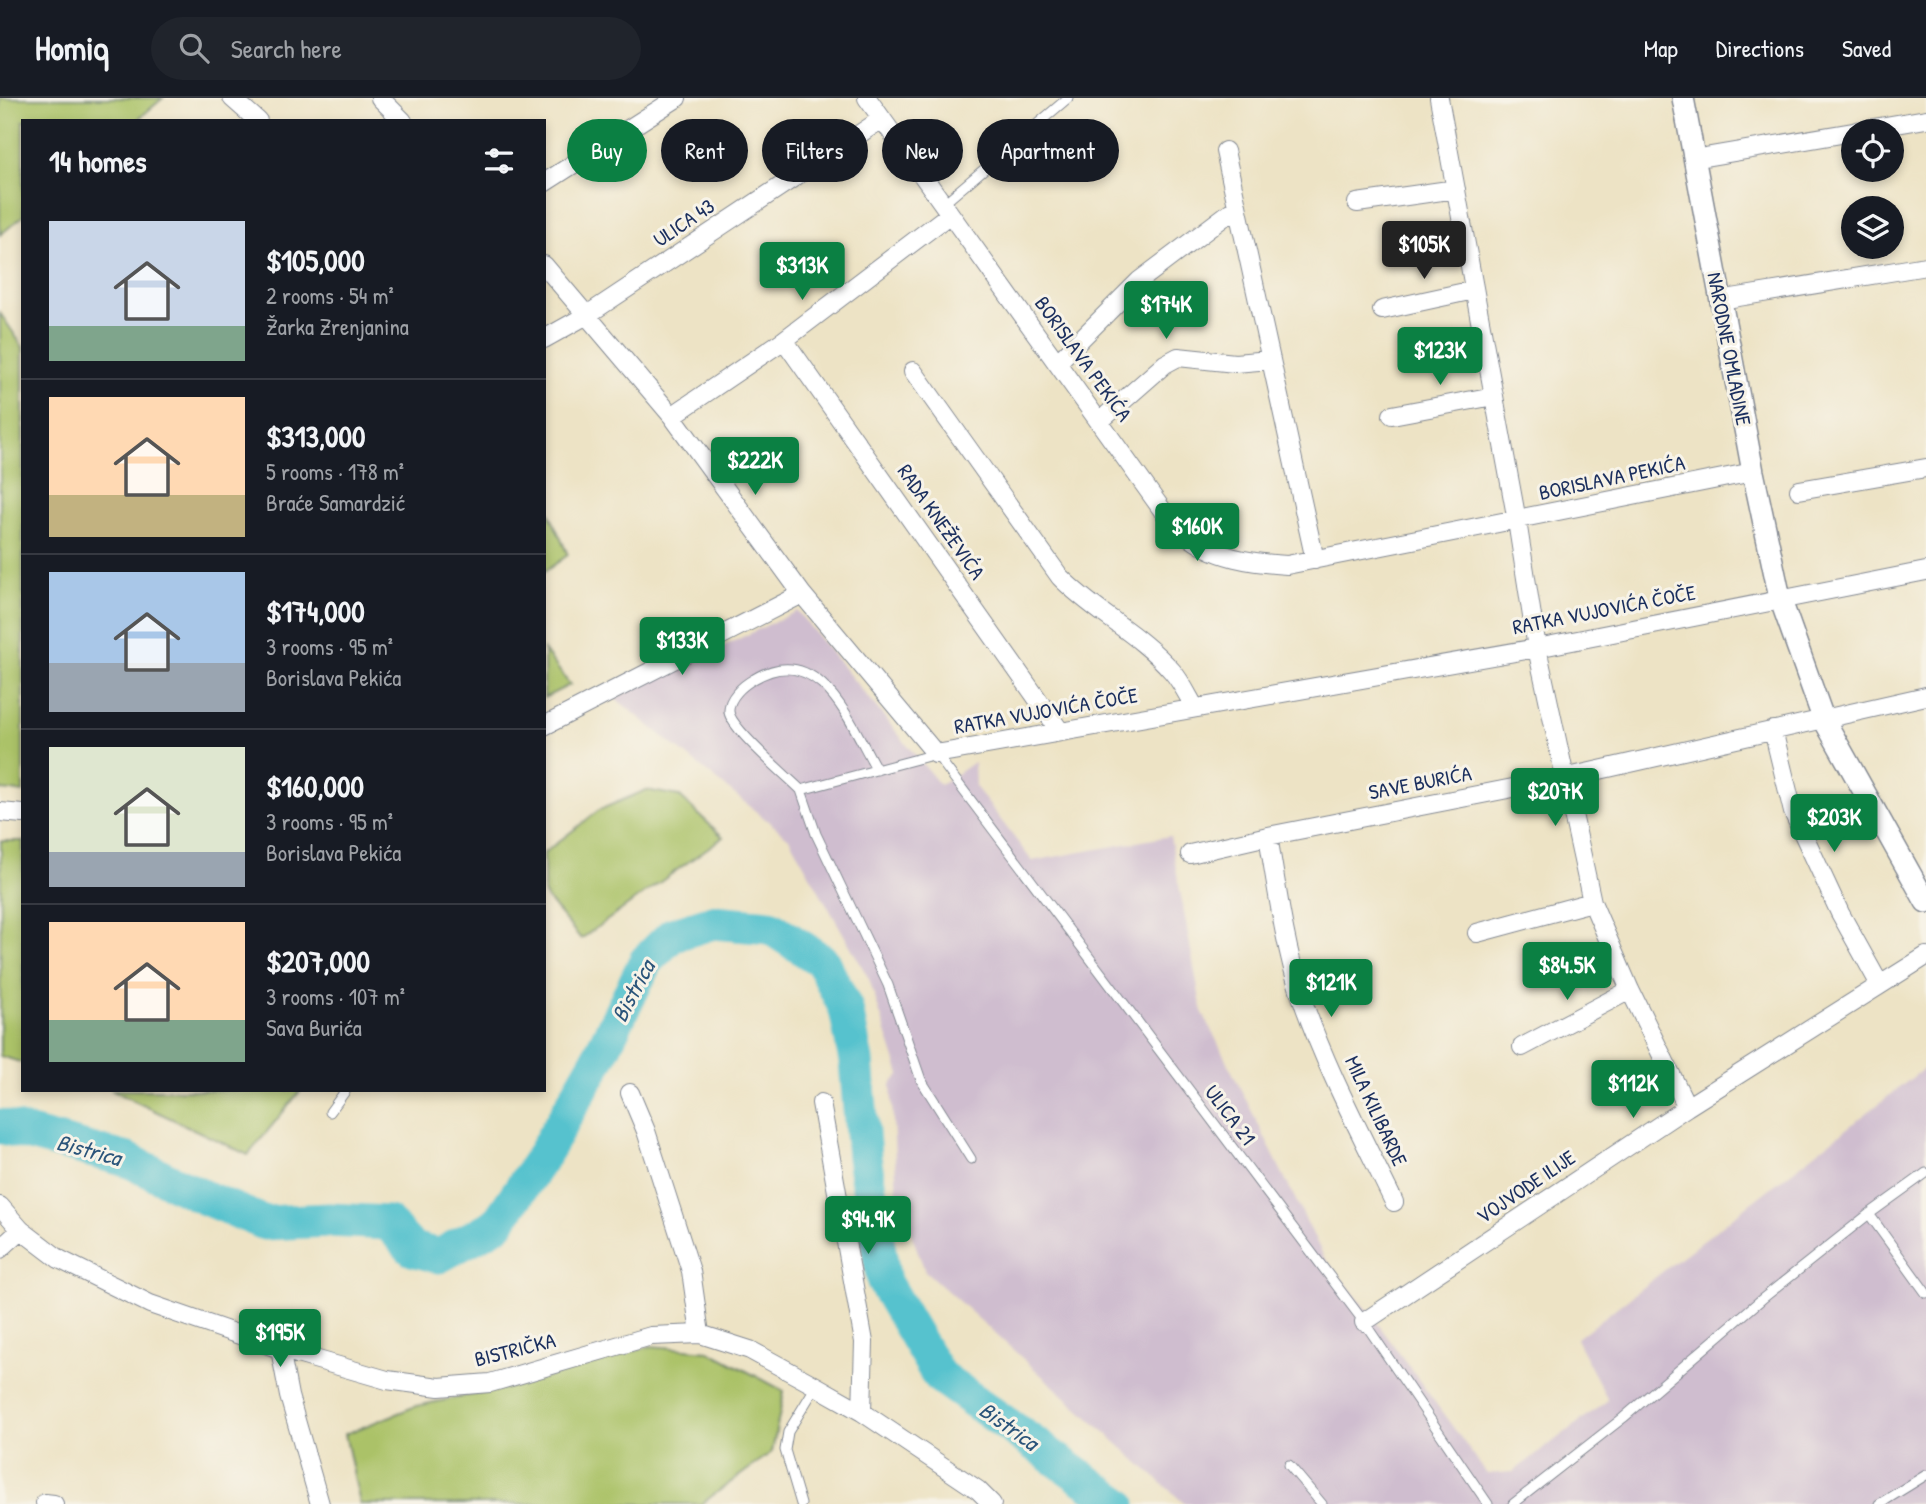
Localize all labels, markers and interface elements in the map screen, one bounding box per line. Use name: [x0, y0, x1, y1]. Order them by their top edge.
search box: [151, 17, 641, 80]
text: Homiq: [35, 26, 109, 70]
icon: search: [175, 29, 213, 67]
text: Search here: [231, 31, 342, 66]
text: Map: [1644, 32, 1678, 64]
text: Directions: [1716, 32, 1804, 64]
text: Saved: [1842, 32, 1891, 64]
chip: Buy: [567, 119, 647, 182]
chip: Rent: [661, 119, 748, 182]
chip: Filters: [762, 119, 868, 182]
chip: New: [882, 119, 963, 182]
chip: Apartment: [977, 119, 1119, 182]
map controls: [1841, 119, 1904, 259]
button: locate: [1841, 119, 1904, 182]
text: 14 homes: [49, 141, 147, 181]
icon: filters: [480, 142, 518, 180]
street label: ULICA 43: [647, 192, 720, 254]
button: layers: [1841, 196, 1904, 259]
pin: $105K: [1375, 222, 1473, 281]
text: $105K: [1398, 228, 1450, 259]
text: $105,000: [266, 240, 365, 280]
pin: $313K: [753, 242, 851, 302]
icon: home: [105, 249, 189, 333]
text: $313K: [776, 249, 828, 280]
street label: NARODNE OMLADINE: [1700, 270, 1759, 428]
text: 2 rooms · 54 m²: [266, 280, 394, 311]
pin: $174K: [1117, 282, 1215, 341]
text: $174K: [1140, 288, 1192, 319]
street label: BORISLAVA PEKIĆA: [1028, 290, 1139, 427]
text: Žarka Zrenjanina: [266, 311, 409, 342]
pin: $123K: [1391, 328, 1489, 387]
text: $123K: [1413, 334, 1467, 365]
text: $313,000: [266, 416, 365, 456]
icon: home: [105, 425, 189, 509]
pin: $222K: [706, 438, 804, 497]
text: $222K: [727, 444, 783, 475]
street label: BORISLAVA PEKIĆA: [1536, 448, 1688, 507]
text: 5 rooms · 178 m²: [266, 456, 404, 487]
street label: RADA KNEŽEVIĆA: [891, 458, 992, 585]
text: Braće Samardzić: [266, 487, 405, 518]
pin: $160K: [1148, 504, 1246, 563]
text: $160K: [1171, 510, 1223, 541]
street label: RATKA VUJOVIĆA ČOČE: [1510, 578, 1698, 641]
text: $174,000: [266, 591, 365, 631]
icon: home: [105, 600, 189, 684]
pin: $133K: [633, 618, 731, 677]
text: $133K: [656, 624, 708, 655]
text: 3 rooms · 95 m²: [266, 631, 393, 662]
text: Borislava Pekića: [266, 662, 401, 693]
street label: RATKA VUJOVIĆA ČOČE: [952, 680, 1140, 741]
street label: SAVE BURIĆA: [1366, 758, 1474, 807]
text: $160,000: [266, 766, 364, 806]
pin: $207K: [1506, 768, 1604, 828]
icon: home: [105, 775, 189, 859]
text: $207K: [1527, 775, 1583, 806]
pin: $203K: [1785, 794, 1883, 854]
text: $203K: [1806, 801, 1862, 832]
text: 3 rooms · 95 m²: [266, 806, 393, 837]
text: Borislava Pekića: [266, 837, 401, 868]
text: $207,000: [266, 941, 370, 981]
pin: $84.5K: [1510, 942, 1624, 1002]
text: $84.5K: [1539, 949, 1595, 980]
icon: home: [105, 950, 189, 1034]
water label: Bistrica: [603, 953, 663, 1027]
pin: $121K: [1282, 960, 1380, 1019]
text: $121K: [1305, 966, 1357, 997]
text: 3 rooms · 107 m²: [266, 981, 405, 1012]
text: Sava Burića: [266, 1012, 362, 1043]
street label: MILA KILIBARDE: [1338, 1051, 1415, 1171]
pin: $112K: [1584, 1060, 1682, 1120]
text: $112K: [1607, 1067, 1659, 1098]
street label: ULICA 21: [1198, 1079, 1263, 1151]
water label: Bistrica: [53, 1126, 127, 1173]
street label: VOJVODE ILIJE: [1471, 1143, 1581, 1230]
pin: $94.9K: [811, 1196, 925, 1256]
text: $94.9K: [841, 1203, 895, 1234]
pin: $195K: [231, 1310, 329, 1369]
text: $195K: [255, 1316, 305, 1347]
street label: BISTRIČKA: [471, 1325, 558, 1374]
water label: Bistrica: [974, 1394, 1047, 1458]

